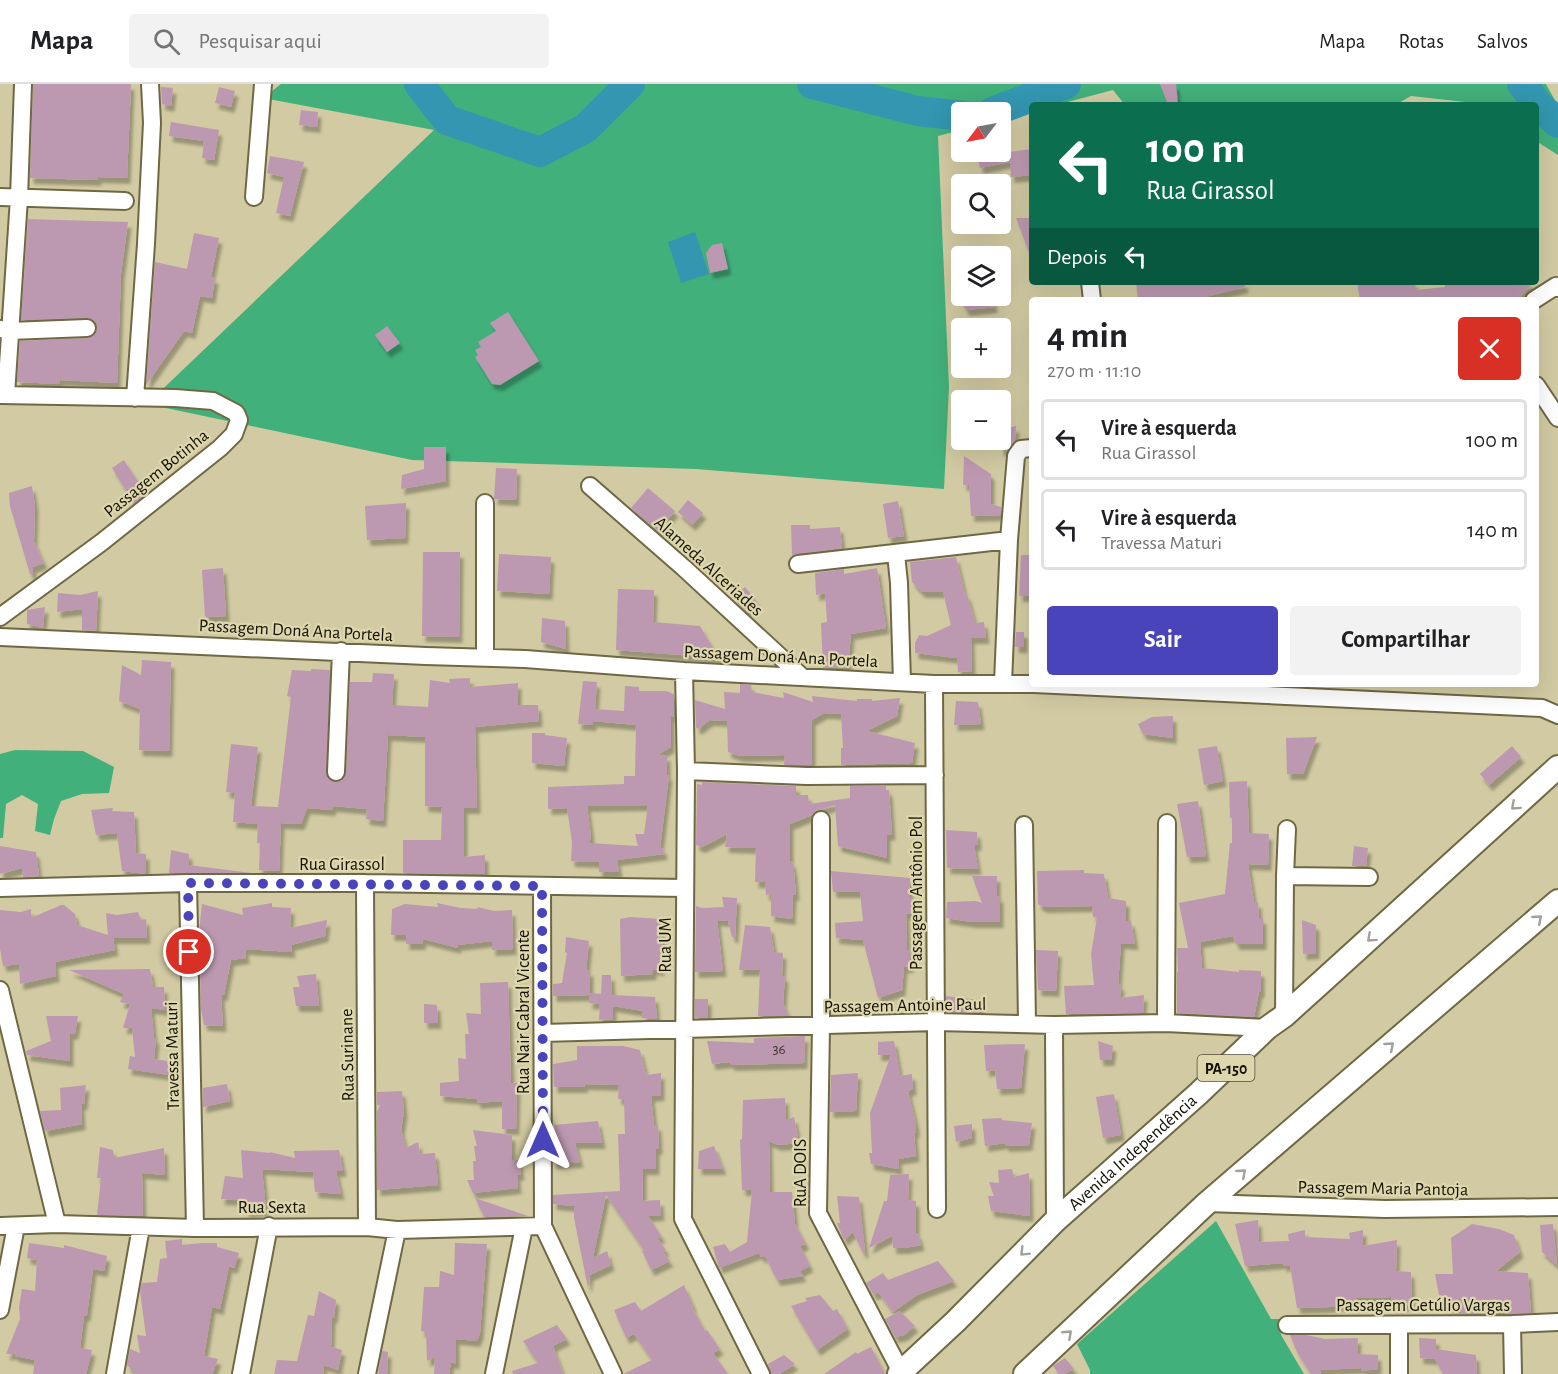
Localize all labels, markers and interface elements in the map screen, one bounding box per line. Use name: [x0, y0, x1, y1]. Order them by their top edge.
search box: [129, 14, 549, 68]
icon: search: [150, 25, 183, 58]
text: Mapa: [30, 27, 93, 55]
text: Pesquisar aqui: [198, 30, 322, 52]
text: Mapa: [1319, 31, 1366, 52]
text: Rotas: [1399, 31, 1444, 52]
text: Salvos: [1477, 31, 1528, 52]
north arrow: [951, 102, 1011, 162]
map controls: [951, 102, 1011, 450]
icon: left: [1047, 126, 1125, 204]
text: 100 m: [1146, 128, 1245, 170]
button: search: [951, 174, 1011, 234]
text: Rua Girassol: [1146, 177, 1275, 204]
icon: left: [1119, 240, 1152, 273]
button: layers: [951, 246, 1011, 306]
text: Depois: [1047, 246, 1107, 268]
button: close: [1458, 317, 1521, 380]
button: +: [951, 318, 1011, 378]
text: 4 min: [1047, 318, 1128, 354]
text: 270 m · 11:10: [1047, 361, 1141, 381]
button: −: [951, 390, 1011, 450]
text: Vire à esquerda: [1101, 417, 1237, 439]
icon: left: [1050, 423, 1083, 456]
street label: Passagem Botinha: [101, 426, 212, 521]
text: 100 m: [1466, 429, 1518, 451]
text: Rua Girassol: [1101, 443, 1196, 463]
text: Vire à esquerda: [1101, 507, 1237, 529]
icon: left: [1050, 513, 1083, 546]
street label: Alameda Alceriades: [651, 514, 766, 620]
text: 140 m: [1467, 519, 1518, 541]
text: Travessa Maturi: [1101, 533, 1222, 553]
button: Sair: [1047, 606, 1278, 675]
button: Compartilhar: [1290, 606, 1521, 675]
street label: Passagem Doná Ana Portela: [198, 617, 394, 645]
street label: Passagem Doná Ana Portela: [683, 643, 879, 671]
one-way arrow: [1511, 799, 1522, 810]
street label: Passagem Antônio Pol: [908, 816, 926, 970]
street label: Rua Girassol: [299, 856, 385, 874]
one-way arrow: [1531, 915, 1542, 926]
street label: Rua UM: [657, 917, 675, 973]
pin: [163, 926, 214, 977]
street label: Rua Nair Cabral Vicente: [515, 930, 533, 1094]
one-way arrow: [1367, 931, 1378, 942]
icon: arrive: [172, 935, 205, 968]
street label: Passagem Antoine Paul: [823, 996, 987, 1016]
street label: Travessa Maturi: [163, 1001, 183, 1111]
street label: Rua Surinane: [338, 1008, 358, 1102]
house number: 36: [772, 1042, 786, 1057]
one-way arrow: [1383, 1042, 1394, 1053]
road number: PA-150: [1198, 1055, 1254, 1081]
street label: Avenida Independência: [1065, 1092, 1201, 1215]
position arrow: [511, 1108, 575, 1172]
street label: RuA DOIS: [792, 1139, 810, 1207]
one-way arrow: [1235, 1169, 1246, 1180]
street label: Passagem Maria Pantoja: [1298, 1179, 1468, 1199]
street label: Rua Sexta: [238, 1199, 306, 1217]
one-way arrow: [1021, 1245, 1032, 1256]
street label: Passagem Getúlio Vargas: [1336, 1297, 1510, 1315]
one-way arrow: [1061, 1330, 1072, 1341]

